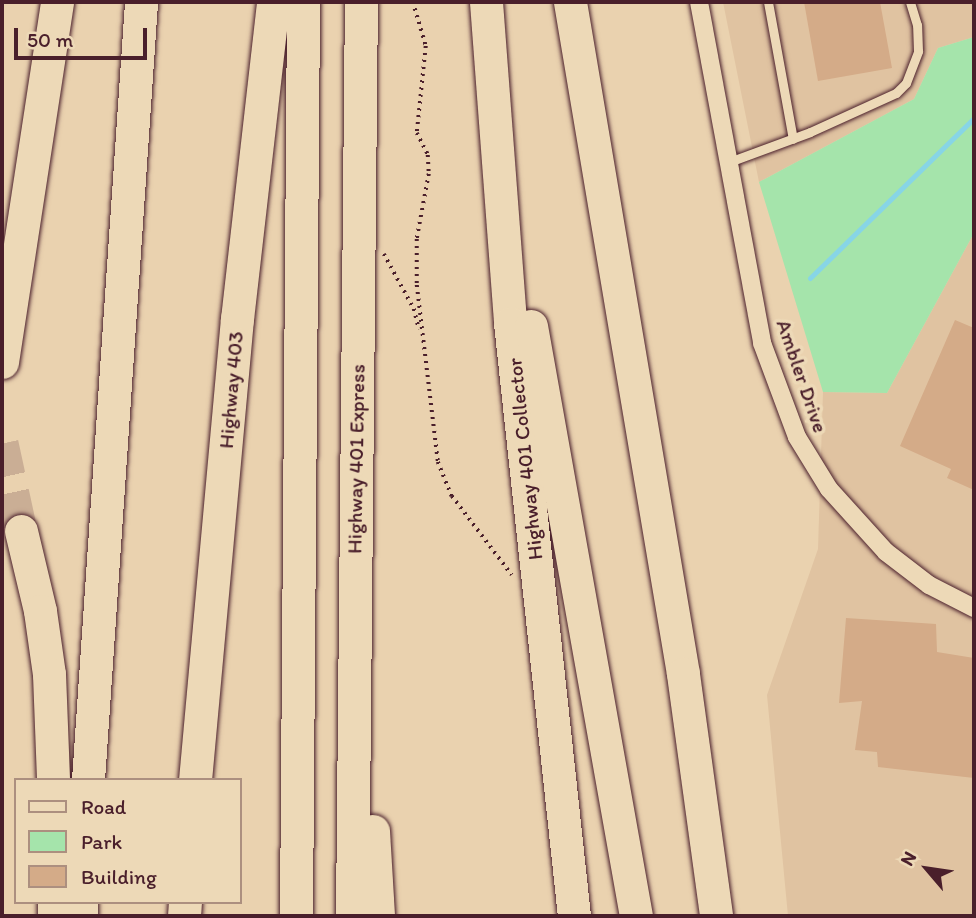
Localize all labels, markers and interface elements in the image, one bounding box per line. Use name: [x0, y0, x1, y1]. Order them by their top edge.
scale bar: [18, 14, 150, 58]
text: 50 m: [27, 27, 73, 52]
street label: Ambler Drive: [771, 316, 833, 436]
street label: Highway 403: [213, 330, 249, 450]
street label: Highway 401 Collector: [502, 357, 548, 561]
street label: Highway 401 Express: [342, 364, 370, 554]
legend: [14, 778, 242, 904]
text: Road: [81, 794, 126, 819]
text: Park: [81, 829, 122, 854]
north arrow: [892, 834, 962, 904]
text: N: [895, 847, 921, 870]
text: Building: [81, 864, 157, 889]

